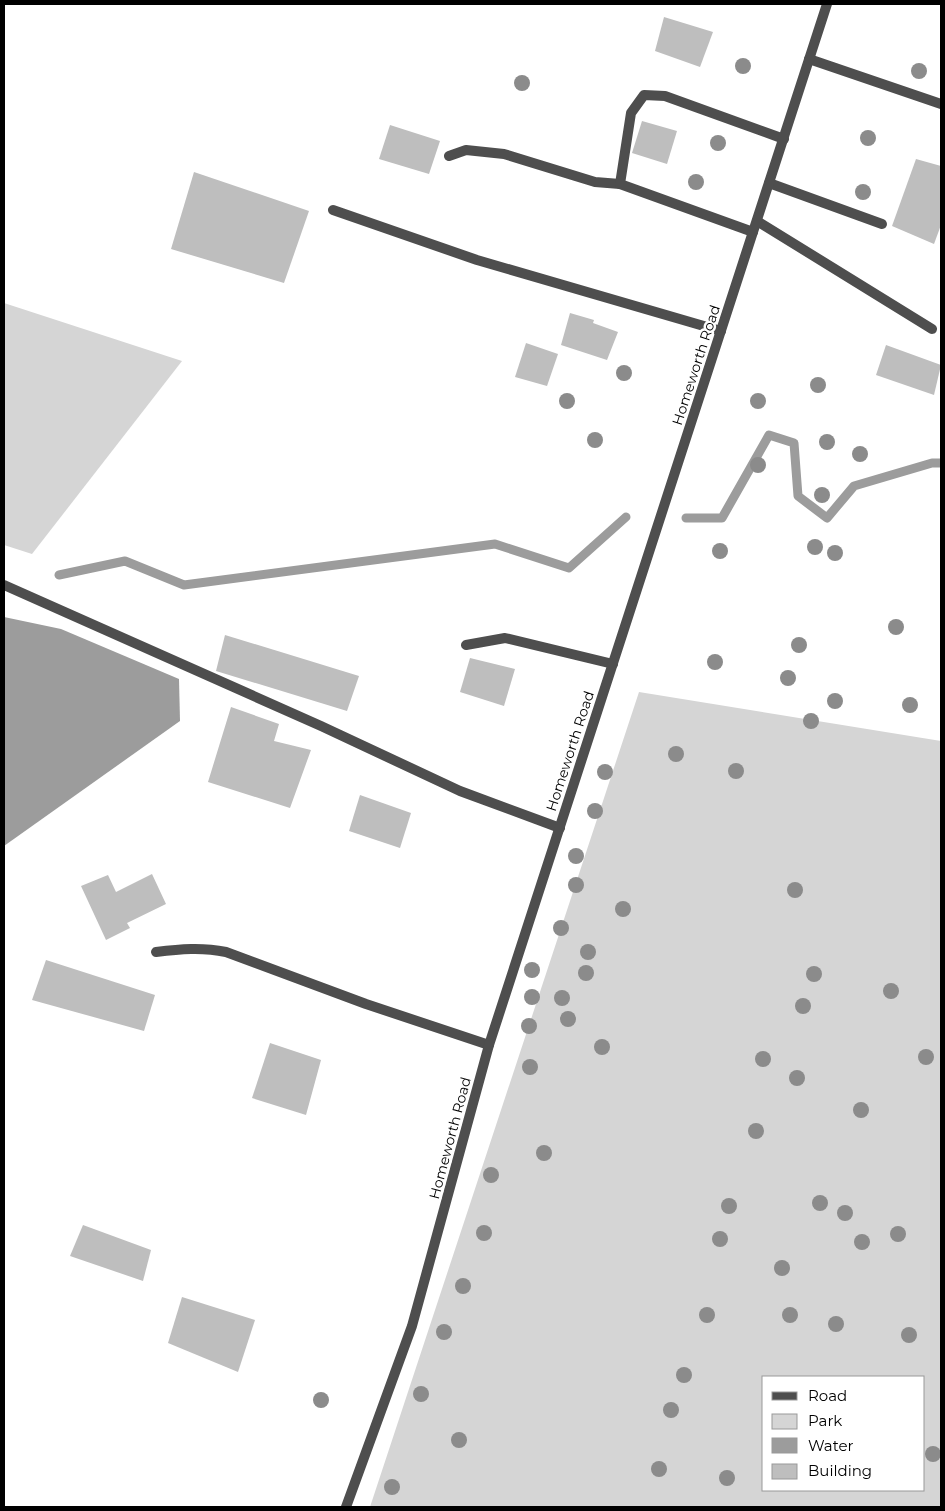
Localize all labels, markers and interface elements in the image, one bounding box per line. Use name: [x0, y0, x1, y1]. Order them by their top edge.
street label: Homeworth Road: [668, 303, 724, 427]
street label: Homeworth Road: [542, 689, 598, 813]
street label: Homeworth Road: [425, 1075, 475, 1201]
legend: [762, 1376, 925, 1491]
text: Road: [808, 1386, 847, 1405]
text: Park: [808, 1411, 842, 1430]
text: Water: [808, 1436, 854, 1455]
text: Building: [808, 1461, 872, 1480]

